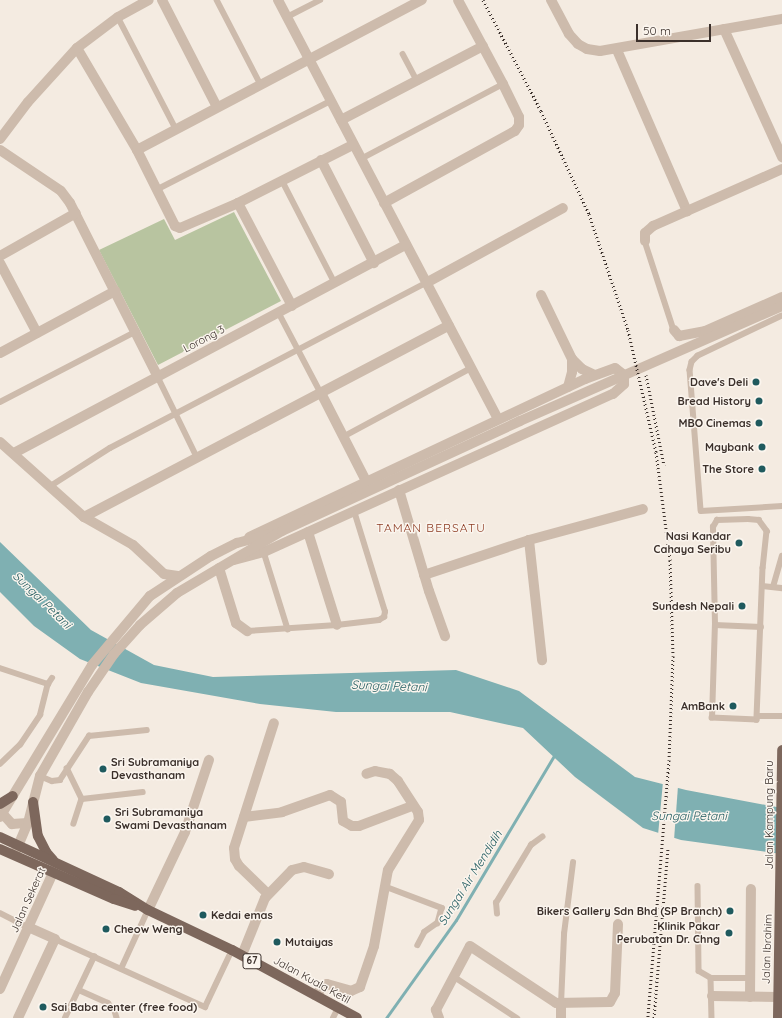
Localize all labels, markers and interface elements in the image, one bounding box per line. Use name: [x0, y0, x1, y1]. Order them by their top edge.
scale bar: [638, 16, 713, 42]
text: 50 m: [643, 23, 671, 38]
street label: Lorong 3: [181, 323, 227, 355]
place label: Dave's Deli: [690, 375, 748, 389]
marker: Dave's Deli: [751, 377, 761, 387]
place label: Bread History: [677, 394, 751, 408]
marker: Bread History: [754, 396, 764, 406]
place label: MBO Cinemas: [678, 416, 751, 430]
marker: MBO Cinemas: [754, 418, 764, 428]
place label: Maybank: [705, 440, 754, 454]
marker: Maybank: [757, 442, 767, 452]
place label: The Store: [702, 462, 754, 476]
marker: The Store: [757, 464, 767, 474]
district label: TAMAN BERSATU: [376, 521, 486, 535]
place label: Nasi Kandar Cahaya Seribu: [654, 530, 731, 556]
marker: Nasi Kandar Cahaya Seribu: [734, 538, 744, 548]
water label: Sungai Petani: [10, 569, 74, 631]
place label: Sundesh Nepali: [652, 599, 734, 613]
marker: Sundesh Nepali: [737, 601, 747, 611]
water label: Sungai Petani: [351, 677, 427, 695]
place label: AmBank: [681, 699, 725, 713]
marker: AmBank: [728, 701, 738, 711]
place label: Sri Subramaniya Devasthanam: [111, 756, 199, 782]
street label: Jalan Kampung Baru: [762, 760, 776, 870]
marker: Sri Subramaniya Devasthanam: [98, 764, 108, 774]
place label: Sri Subramaniya Swami Devasthanam: [115, 806, 227, 832]
water label: Sungai Petani: [651, 809, 727, 823]
marker: Sri Subramaniya Swami Devasthanam: [102, 814, 112, 824]
water label: Sungai Air Mendidih: [435, 828, 505, 928]
street label: Jalan Sekerat: [8, 865, 48, 935]
place label: Bikers Gallery Sdn Bhd (SP Branch): [537, 904, 722, 918]
marker: Bikers Gallery Sdn Bhd (SP Branch): [725, 906, 735, 916]
place label: Kedai emas: [211, 908, 273, 922]
marker: Kedai emas: [198, 910, 208, 920]
street label: Jalan Ibrahim: [759, 914, 775, 984]
place label: Klinik Pakar Perubatan Dr. Chng: [617, 920, 720, 946]
place label: Cheow Weng: [114, 922, 182, 936]
marker: Cheow Weng: [101, 924, 111, 934]
marker: Klinik Pakar Perubatan Dr. Chng: [723, 927, 735, 939]
place label: Mutaiyas: [285, 935, 333, 949]
marker: Mutaiyas: [272, 937, 282, 947]
road number: 67: [242, 953, 262, 969]
street label: Jalan Kuala Ketil: [271, 953, 353, 1007]
place label: Sai Baba center (free food): [51, 1000, 197, 1014]
marker: Sai Baba center (free food): [38, 1002, 48, 1012]

